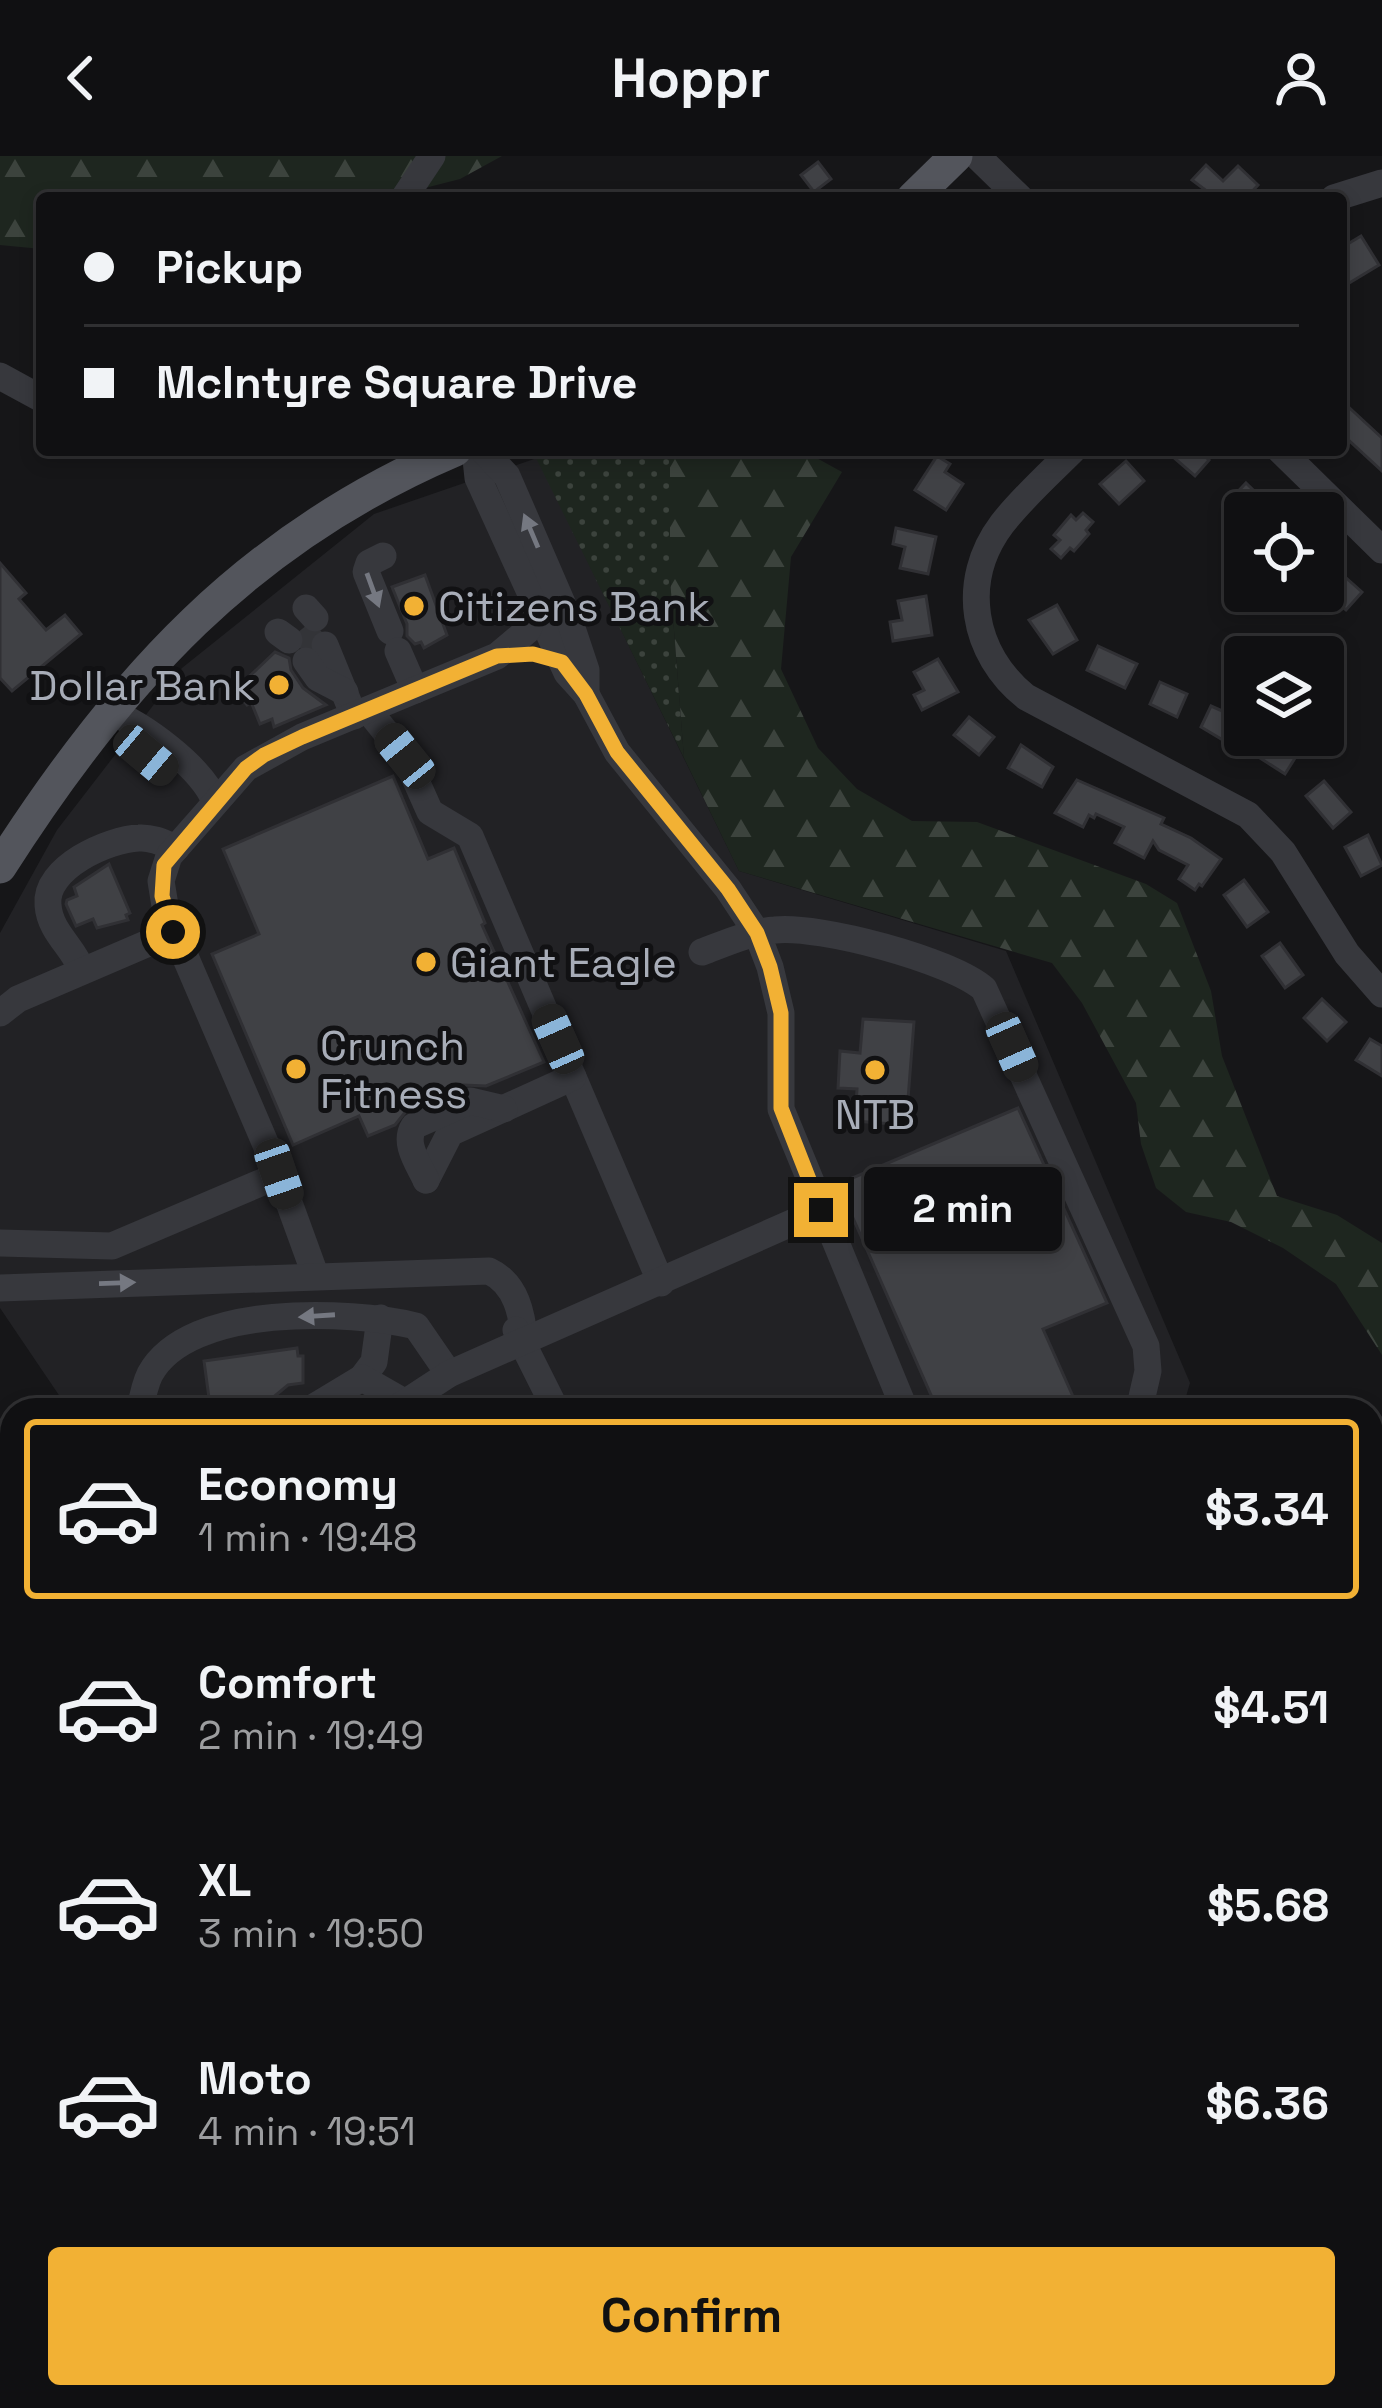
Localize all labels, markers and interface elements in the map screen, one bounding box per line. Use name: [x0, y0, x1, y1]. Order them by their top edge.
text: Hoppr: [612, 44, 770, 113]
icon: back: [48, 45, 114, 111]
icon: person: [1268, 45, 1334, 111]
text: Pickup: [156, 239, 303, 296]
text: McIntyre Square Drive: [156, 354, 638, 411]
map controls: [1224, 492, 1344, 756]
button: locate: [1224, 492, 1344, 612]
one-way arrow: [521, 513, 540, 549]
one-way arrow: [365, 572, 383, 608]
place label: Citizens Bank: [438, 580, 710, 633]
marker: Citizens Bank: [401, 593, 427, 619]
button: layers: [1224, 636, 1344, 756]
place label: Dollar Bank: [30, 659, 255, 712]
marker: Dollar Bank: [266, 672, 292, 698]
car: [368, 717, 442, 795]
car: [107, 718, 185, 792]
route start: [146, 905, 200, 959]
place label: Giant Eagle: [450, 936, 677, 989]
marker: Giant Eagle: [413, 949, 439, 975]
car: [527, 999, 589, 1079]
car: [981, 1007, 1043, 1087]
place label: Crunch Fitness: [320, 1019, 467, 1120]
marker: Crunch Fitness: [283, 1056, 309, 1082]
marker: NTB: [862, 1057, 888, 1083]
place label: NTB: [835, 1088, 915, 1141]
car: [250, 1134, 308, 1214]
callout: 2 min: [863, 1168, 1061, 1252]
route end: [794, 1183, 848, 1237]
text: 2 min: [913, 1184, 1013, 1233]
one-way arrow: [99, 1273, 137, 1292]
one-way arrow: [297, 1307, 335, 1326]
icon: car: [54, 1455, 162, 1563]
text: Economy: [198, 1456, 398, 1513]
text: $3.34: [1205, 1481, 1329, 1538]
text: 1 min · 19:48: [198, 1513, 417, 1562]
icon: car: [54, 1653, 162, 1761]
text: Comfort: [198, 1654, 377, 1711]
text: $4.51: [1213, 1679, 1329, 1736]
text: 2 min · 19:49: [198, 1711, 424, 1760]
icon: car: [54, 1851, 162, 1959]
text: XL: [198, 1852, 251, 1909]
text: $5.68: [1207, 1877, 1329, 1934]
text: 3 min · 19:50: [198, 1909, 424, 1958]
icon: car: [54, 2049, 162, 2157]
text: Moto: [198, 2050, 312, 2107]
text: $6.36: [1205, 2075, 1329, 2132]
text: 4 min · 19:51: [198, 2107, 416, 2156]
button: Confirm: [48, 2247, 1335, 2385]

